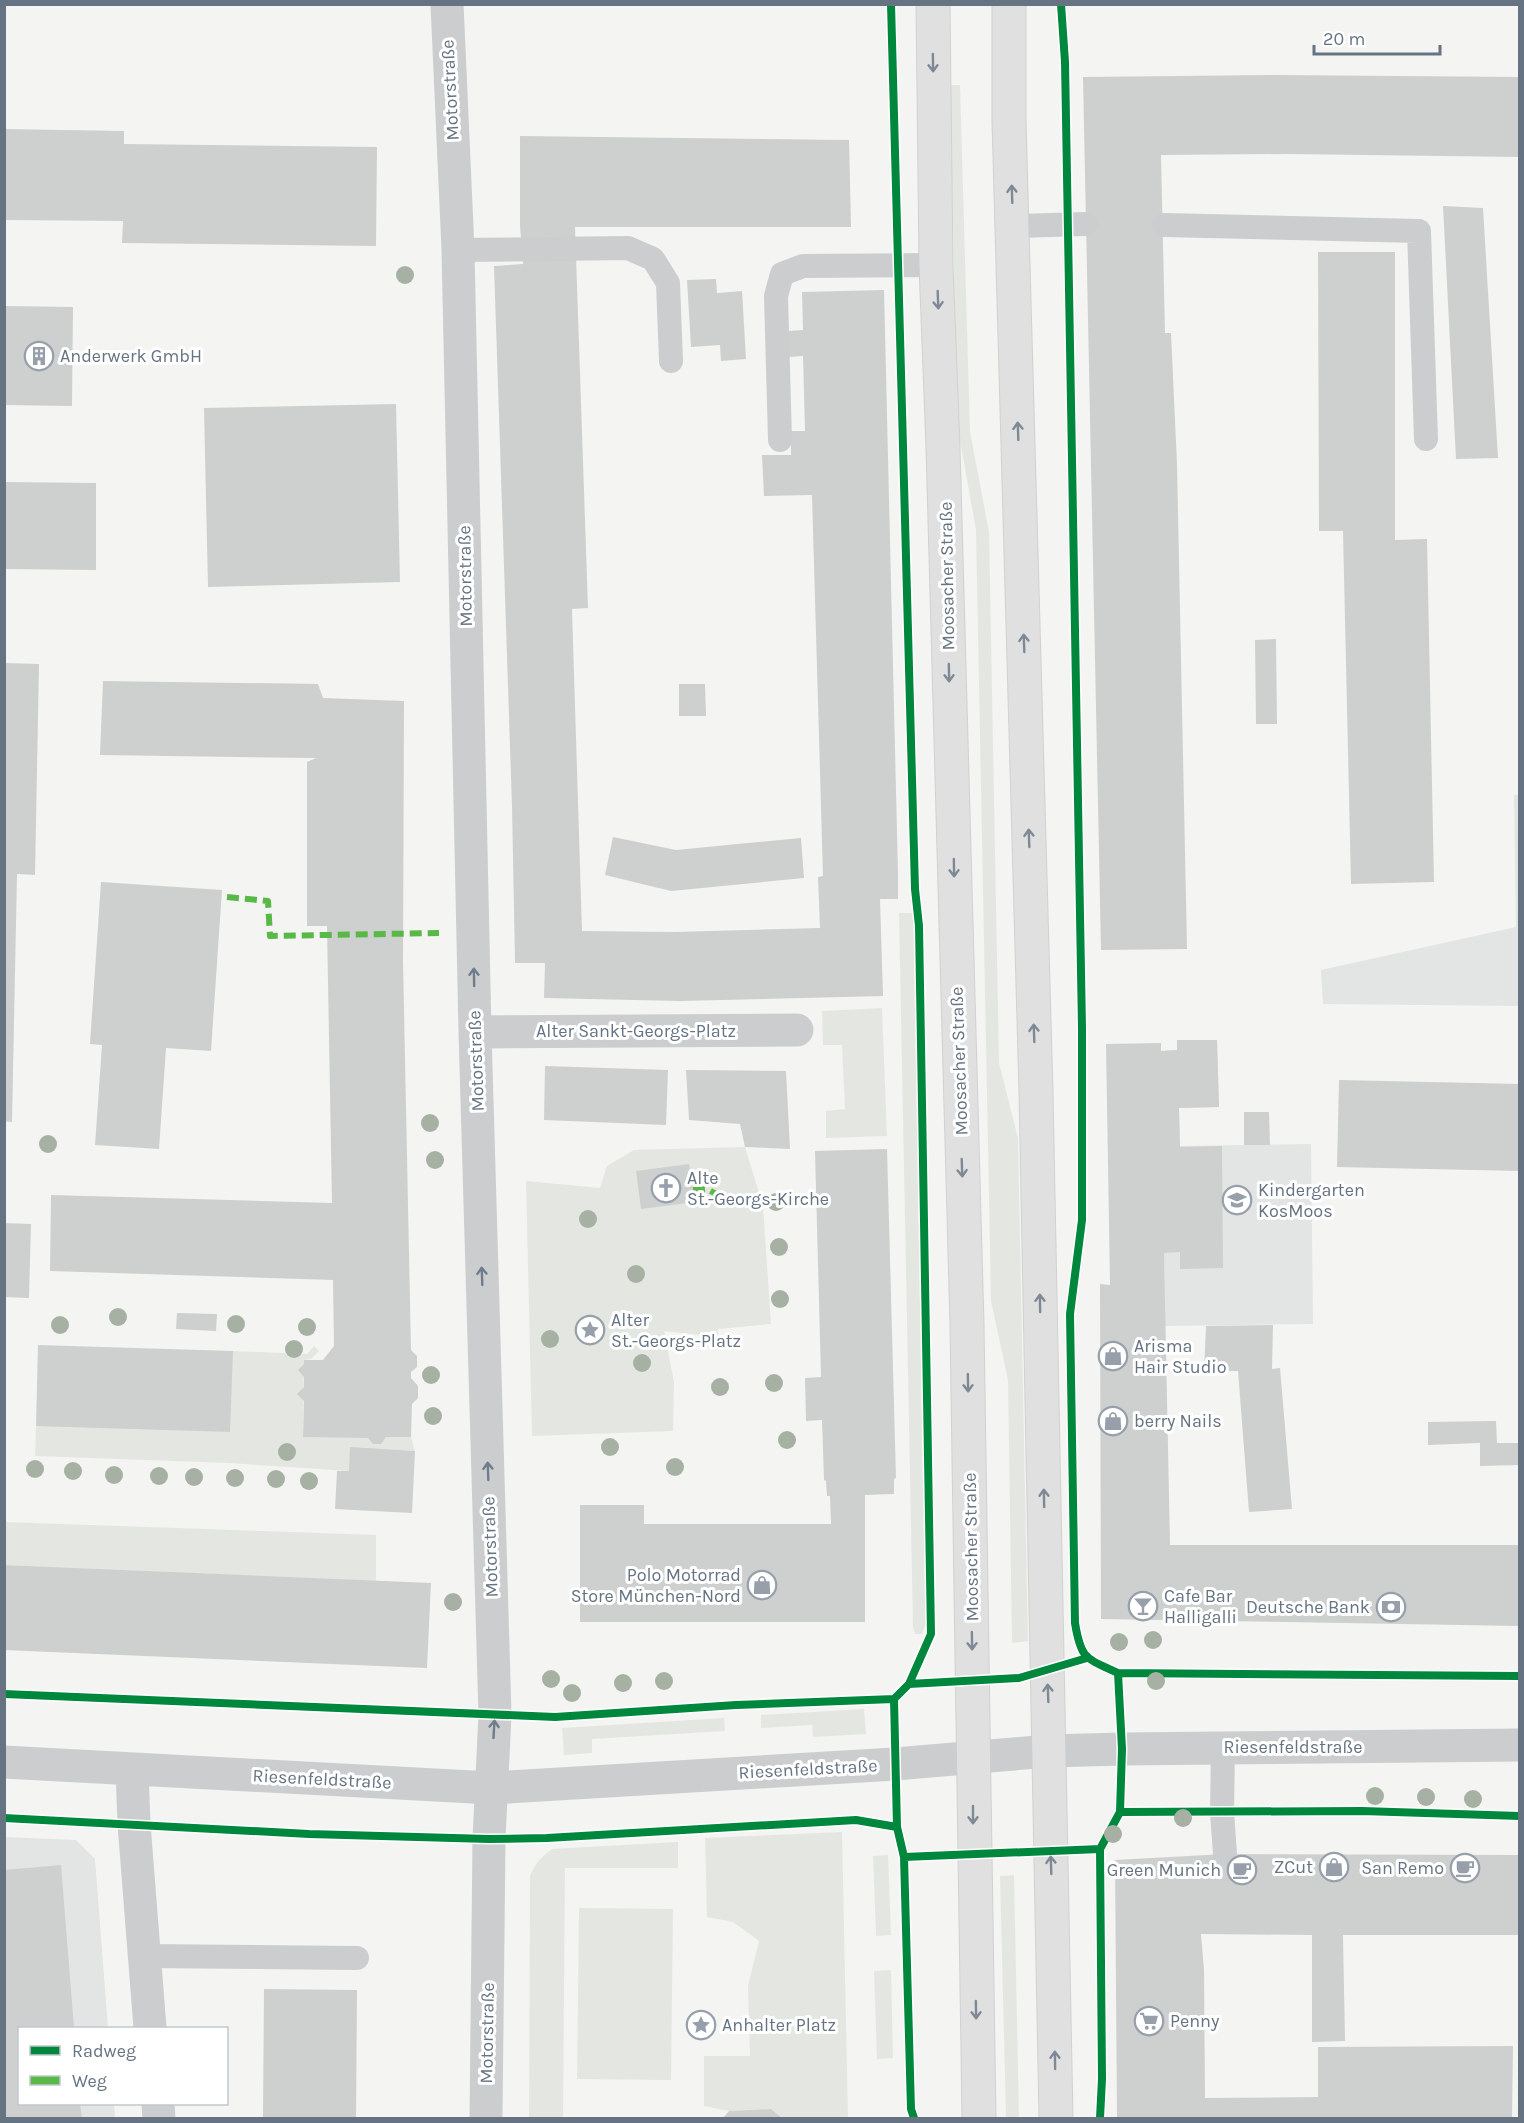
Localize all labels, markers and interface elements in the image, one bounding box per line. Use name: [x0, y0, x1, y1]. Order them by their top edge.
scale bar: [1314, 18, 1440, 56]
text: 20 m: [1323, 28, 1365, 50]
street label: Motorstraße: [436, 39, 464, 141]
one-way arrow: [927, 52, 939, 72]
one-way arrow: [1006, 185, 1017, 205]
one-way arrow: [932, 289, 943, 309]
building icon: Anderwerk GmbH: [23, 340, 55, 372]
place label: Anderwerk GmbH: [60, 345, 202, 367]
one-way arrow: [1012, 421, 1024, 441]
street label: Moosacher Straße: [935, 501, 959, 651]
street label: Motorstraße: [453, 525, 477, 627]
one-way arrow: [1018, 634, 1029, 654]
one-way arrow: [944, 663, 955, 683]
one-way arrow: [1023, 829, 1035, 849]
one-way arrow: [949, 858, 960, 878]
one-way arrow: [468, 967, 480, 987]
street label: Moosacher Straße: [945, 986, 973, 1136]
street label: Motorstraße: [463, 1010, 489, 1112]
street label: Alter Sankt-Georgs-Platz: [536, 1020, 736, 1042]
one-way arrow: [1029, 1024, 1040, 1044]
one-way arrow: [957, 1158, 968, 1178]
place label: Alte St.-Georgs-Kirche: [687, 1167, 829, 1210]
church icon: Alte St.-Georgs-Kirche: [650, 1172, 682, 1204]
place label: Kindergarten KosMoos: [1258, 1179, 1365, 1222]
school or university icon: Kindergarten KosMoos: [1221, 1184, 1253, 1216]
one-way arrow: [476, 1267, 488, 1287]
one-way arrow: [1034, 1293, 1046, 1313]
place label: Alter St.-Georgs-Platz: [611, 1309, 741, 1352]
place icon: Alter St.-Georgs-Platz: [574, 1314, 606, 1346]
place label: Arisma Hair Studio: [1134, 1335, 1227, 1378]
shop icon: Arisma Hair Studio: [1097, 1340, 1129, 1372]
one-way arrow: [962, 1373, 974, 1393]
shop icon: berry Nails: [1097, 1405, 1129, 1437]
place label: berry Nails: [1134, 1410, 1222, 1432]
one-way arrow: [482, 1462, 494, 1482]
street label: Moosacher Straße: [959, 1472, 983, 1622]
one-way arrow: [1038, 1488, 1050, 1508]
street label: Motorstraße: [477, 1496, 503, 1598]
place label: Polo Motorrad Store München-Nord: [571, 1564, 741, 1607]
shop icon: Polo Motorrad Store München-Nord: [746, 1569, 778, 1601]
place label: Cafe Bar Halligalli: [1164, 1585, 1237, 1628]
bar icon: Cafe Bar Halligalli: [1127, 1590, 1159, 1622]
bank icon: Deutsche Bank: [1375, 1591, 1407, 1623]
place label: Deutsche Bank: [1246, 1596, 1370, 1618]
one-way arrow: [966, 1631, 978, 1651]
one-way arrow: [1042, 1683, 1053, 1703]
one-way arrow: [489, 1720, 500, 1740]
street label: Riesenfeldstraße: [1223, 1736, 1363, 1758]
street label: Riesenfeldstraße: [738, 1754, 878, 1784]
street label: Riesenfeldstraße: [252, 1764, 392, 1794]
one-way arrow: [967, 1805, 979, 1825]
shop icon: ZCut: [1318, 1851, 1350, 1883]
cafe icon: San Remo: [1449, 1852, 1481, 1884]
cafe icon: Green Munich: [1226, 1854, 1258, 1886]
one-way arrow: [1045, 1856, 1056, 1876]
place label: ZCut: [1274, 1856, 1313, 1878]
place label: San Remo: [1361, 1857, 1444, 1879]
place label: Green Munich: [1107, 1859, 1221, 1881]
street label: Motorstraße: [475, 1982, 499, 2084]
one-way arrow: [971, 2000, 982, 2020]
supermarket icon: Penny: [1133, 2005, 1165, 2037]
place icon: Anhalter Platz: [685, 2009, 717, 2041]
place label: Penny: [1170, 2010, 1220, 2032]
place label: Anhalter Platz: [722, 2014, 836, 2036]
legend: [18, 2027, 228, 2105]
text: Radweg: [72, 2040, 136, 2062]
one-way arrow: [1049, 2051, 1060, 2071]
text: Weg: [72, 2070, 107, 2092]

